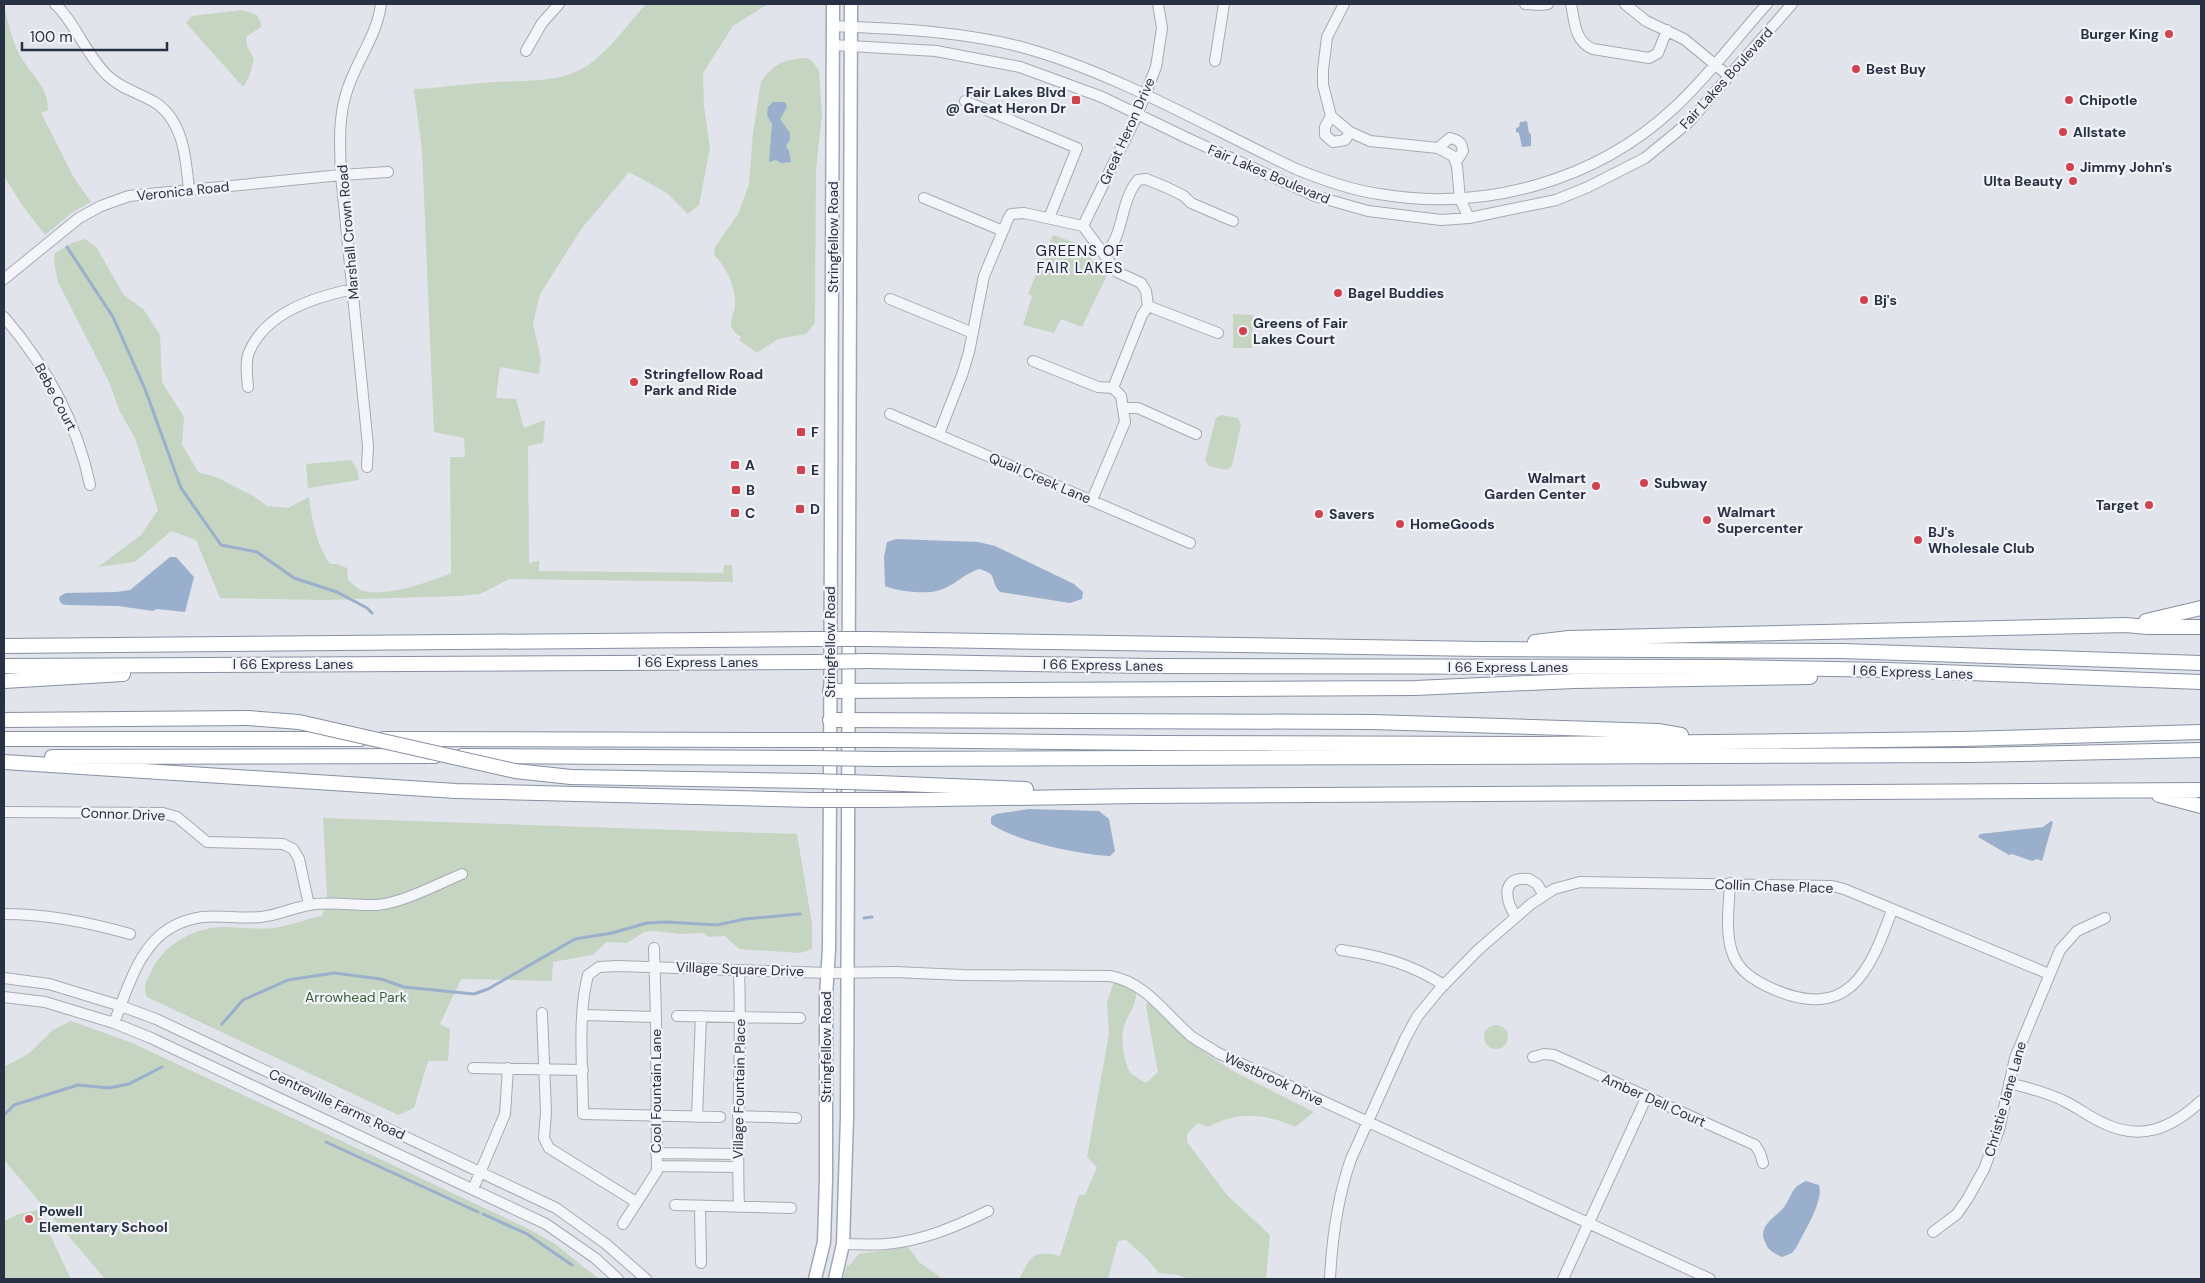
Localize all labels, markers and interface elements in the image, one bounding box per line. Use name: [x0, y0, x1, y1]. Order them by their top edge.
scale bar: [22, 20, 168, 52]
street label: Fair Lakes Boulevard: [1675, 23, 1777, 133]
place label: Burger King: [2080, 25, 2159, 43]
text: 100 m: [30, 27, 73, 47]
marker: Burger King: [2163, 28, 2175, 40]
place label: Best Buy: [1866, 60, 1927, 78]
marker: Best Buy: [1850, 63, 1862, 75]
street label: Great Heron Drive: [1095, 74, 1159, 188]
place label: Fair Lakes Blvd @ Great Heron Dr: [946, 83, 1066, 117]
place label: Chipotle: [2079, 91, 2137, 109]
marker: Fair Lakes Blvd @ Great Heron Dr: [1070, 94, 1082, 106]
marker: Chipotle: [2063, 94, 2075, 106]
place label: Allstate: [2073, 123, 2126, 141]
marker: Allstate: [2057, 126, 2069, 138]
street label: Fair Lakes Boulevard: [1205, 140, 1333, 208]
place label: Jimmy John's: [2080, 158, 2172, 176]
marker: Jimmy John's: [2064, 161, 2076, 173]
street label: Marshall Crown Road: [333, 164, 363, 300]
place label: Ulta Beauty: [1983, 172, 2064, 190]
marker: Ulta Beauty: [2067, 175, 2079, 187]
street label: Veronica Road: [136, 177, 230, 205]
street label: Stringfellow Road: [824, 181, 842, 293]
district label: GREENS OF FAIR LAKES: [1036, 241, 1124, 278]
place label: Bagel Buddies: [1348, 284, 1444, 302]
marker: Bagel Buddies: [1332, 287, 1344, 299]
place label: Bj's: [1874, 291, 1897, 309]
marker: Bj's: [1858, 294, 1870, 306]
place label: Greens of Fair Lakes Court: [1253, 314, 1348, 348]
marker: Greens of Fair Lakes Court: [1237, 325, 1249, 337]
street label: Bebe Court: [31, 360, 81, 434]
place label: Stringfellow Road Park and Ride: [644, 365, 763, 399]
marker: Stringfellow Road Park and Ride: [628, 376, 640, 388]
place label: F: [811, 423, 819, 441]
marker: F: [795, 426, 807, 438]
street label: Quail Creek Lane: [986, 448, 1094, 508]
place label: A: [745, 456, 755, 474]
marker: A: [729, 459, 741, 471]
place label: E: [811, 461, 819, 479]
marker: E: [795, 464, 807, 476]
place label: Walmart Garden Center: [1484, 469, 1586, 503]
place label: Subway: [1654, 474, 1708, 492]
marker: Subway: [1638, 477, 1650, 489]
marker: Walmart Garden Center: [1590, 480, 1602, 492]
place label: B: [746, 481, 755, 499]
marker: B: [730, 484, 742, 496]
place label: Target: [2096, 496, 2139, 514]
marker: Target: [2143, 499, 2155, 511]
place label: D: [810, 500, 820, 518]
marker: D: [794, 503, 806, 515]
place label: Walmart Supercenter: [1717, 503, 1803, 537]
place label: C: [745, 504, 755, 522]
place label: Savers: [1329, 505, 1375, 523]
marker: C: [729, 507, 741, 519]
marker: Savers: [1313, 508, 1325, 520]
marker: Walmart Supercenter: [1701, 514, 1713, 526]
place label: HomeGoods: [1410, 515, 1495, 533]
marker: HomeGoods: [1394, 518, 1406, 530]
place label: BJ's Wholesale Club: [1928, 523, 2035, 557]
marker: BJ's Wholesale Club: [1912, 534, 1924, 546]
street label: Stringfellow Road: [821, 586, 839, 698]
street label: I 66 Express Lanes: [638, 653, 758, 671]
street label: I 66 Express Lanes: [233, 655, 353, 673]
street label: I 66 Express Lanes: [1043, 655, 1163, 675]
street label: I 66 Express Lanes: [1448, 658, 1568, 676]
street label: I 66 Express Lanes: [1852, 661, 1974, 683]
street label: Connor Drive: [80, 804, 166, 824]
street label: Collin Chase Place: [1714, 875, 1834, 897]
street label: Village Square Drive: [676, 958, 804, 980]
park label: Arrowhead Park: [305, 988, 407, 1006]
street label: Stringfellow Road: [817, 991, 835, 1103]
street label: Village Fountain Place: [729, 1019, 749, 1159]
street label: Cool Fountain Lane: [647, 1029, 665, 1153]
street label: Christie Jane Lane: [1980, 1039, 2030, 1159]
street label: Westbrook Drive: [1222, 1048, 1326, 1110]
street label: Centreville Farms Road: [266, 1064, 408, 1144]
street label: Amber Dell Court: [1599, 1069, 1709, 1131]
place label: Powell Elementary School: [39, 1202, 168, 1236]
marker: Powell Elementary School: [23, 1213, 35, 1225]

